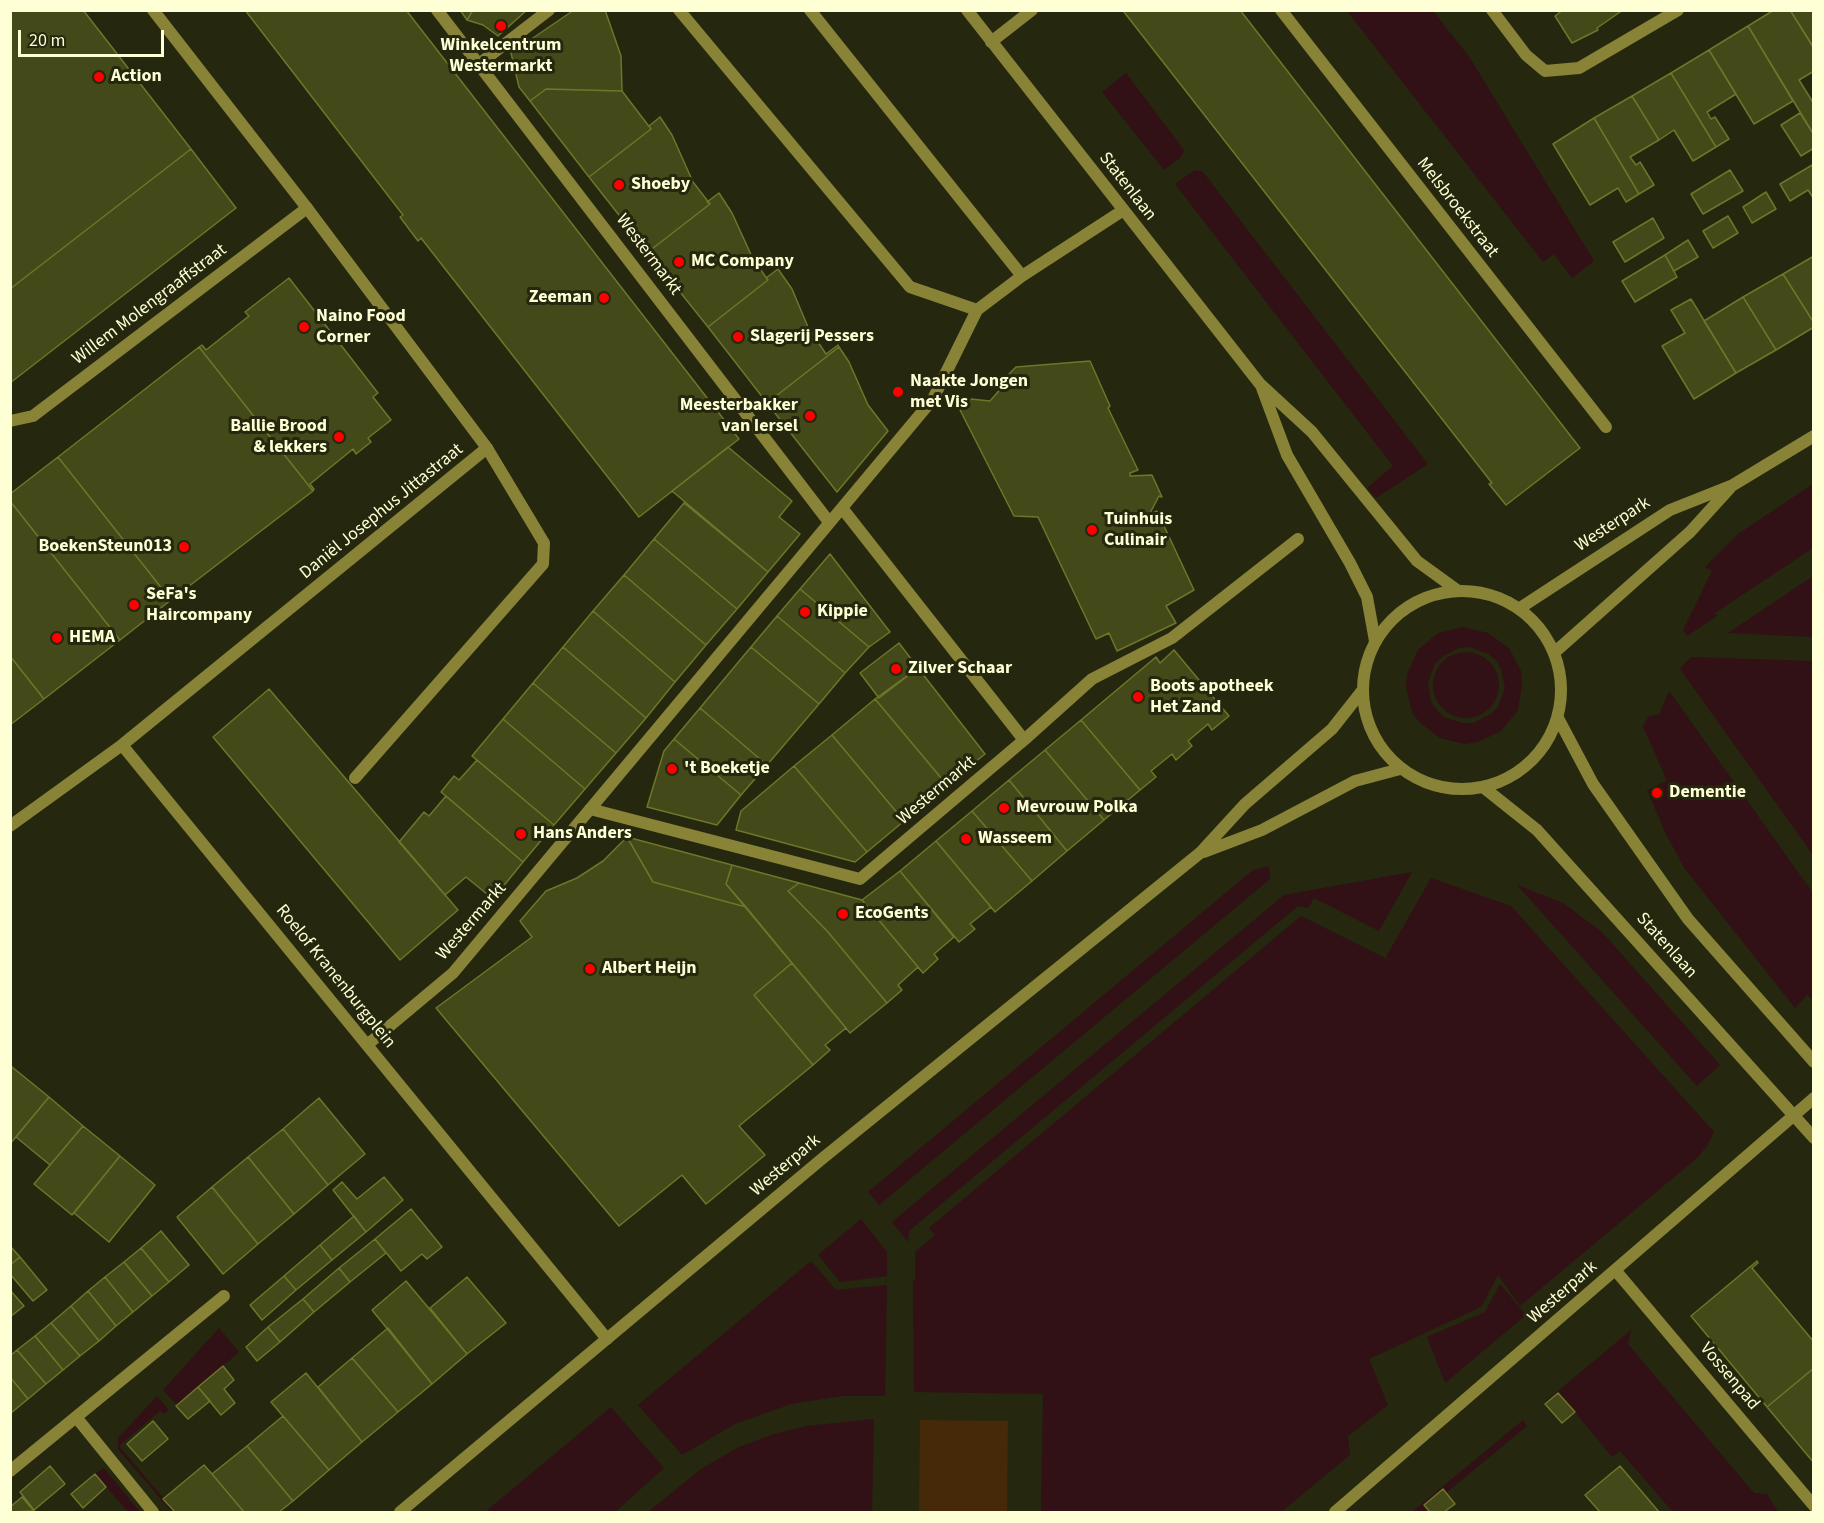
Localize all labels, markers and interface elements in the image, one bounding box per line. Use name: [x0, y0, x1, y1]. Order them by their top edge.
scale bar: [21, 18, 166, 56]
marker: Winkelcentrum Westermarkt: [494, 19, 508, 33]
text: 20 m: [29, 28, 65, 53]
place label: Winkelcentrum Westermarkt: [441, 35, 561, 78]
place label: Action: [111, 66, 162, 88]
marker: Action: [92, 70, 106, 84]
street label: Statenlaan: [1094, 148, 1160, 226]
street label: Melsbroekstraat: [1411, 154, 1503, 262]
place label: Shoeby: [631, 174, 690, 196]
marker: Shoeby: [612, 178, 626, 192]
street label: Westermarkt: [610, 210, 686, 300]
street label: Willem Molengraaffstraat: [68, 240, 232, 370]
place label: MC Company: [691, 251, 794, 273]
marker: MC Company: [672, 255, 686, 269]
place label: Zeeman: [529, 287, 592, 309]
marker: Zeeman: [597, 291, 611, 305]
place label: Naino Food Corner: [316, 306, 406, 348]
marker: Naino Food Corner: [297, 320, 311, 334]
place label: Slagerij Pessers: [750, 326, 874, 348]
marker: Slagerij Pessers: [731, 330, 745, 344]
place label: Naakte Jongen met Vis: [910, 371, 1028, 413]
marker: Naakte Jongen met Vis: [891, 385, 905, 399]
place label: Meesterbakker van Iersel: [680, 395, 798, 438]
marker: Meesterbakker van Iersel: [803, 409, 817, 423]
place label: Ballie Brood & lekkers: [230, 416, 327, 458]
marker: Ballie Brood & lekkers: [332, 430, 346, 444]
street label: Daniël Josephus Jittastraat: [296, 440, 468, 584]
street label: Westerpark: [1571, 493, 1655, 557]
place label: Tuinhuis Culinair: [1104, 509, 1172, 552]
marker: Tuinhuis Culinair: [1085, 523, 1099, 537]
place label: BoekenSteun013: [38, 536, 172, 558]
marker: BoekenSteun013: [177, 540, 191, 554]
place label: SeFa's Haircompany: [146, 584, 252, 626]
marker: SeFa's Haircompany: [127, 598, 141, 612]
place label: Kippie: [817, 601, 868, 623]
marker: Kippie: [798, 605, 812, 619]
place label: HEMA: [69, 627, 115, 649]
marker: HEMA: [50, 631, 64, 645]
place label: Zilver Schaar: [908, 658, 1012, 680]
marker: Zilver Schaar: [889, 662, 903, 676]
place label: Boots apotheek Het Zand: [1150, 676, 1274, 718]
marker: Boots apotheek Het Zand: [1131, 690, 1145, 704]
street label: Westermarkt: [893, 752, 981, 830]
place label: 't Boeketje: [684, 758, 770, 780]
marker: 't Boeketje: [665, 762, 679, 776]
place label: Dementie: [1669, 782, 1746, 804]
marker: Dementie: [1650, 786, 1664, 800]
place label: Mevrouw Polka: [1016, 797, 1138, 819]
marker: Mevrouw Polka: [997, 801, 1011, 815]
place label: Hans Anders: [533, 823, 632, 845]
marker: Hans Anders: [514, 827, 528, 841]
place label: Wasseem: [978, 828, 1052, 850]
marker: Wasseem: [959, 832, 973, 846]
street label: Westermarkt: [432, 879, 512, 965]
street label: Roelof Kranenburgplein: [270, 901, 400, 1053]
place label: EcoGents: [855, 903, 928, 925]
marker: EcoGents: [836, 907, 850, 921]
street label: Statenlaan: [1631, 909, 1701, 983]
place label: Albert Heijn: [602, 958, 696, 980]
marker: Albert Heijn: [583, 962, 597, 976]
street label: Westerpark: [746, 1130, 826, 1202]
street label: Westerpark: [1524, 1257, 1602, 1329]
street label: Vossenpad: [1695, 1339, 1763, 1415]

